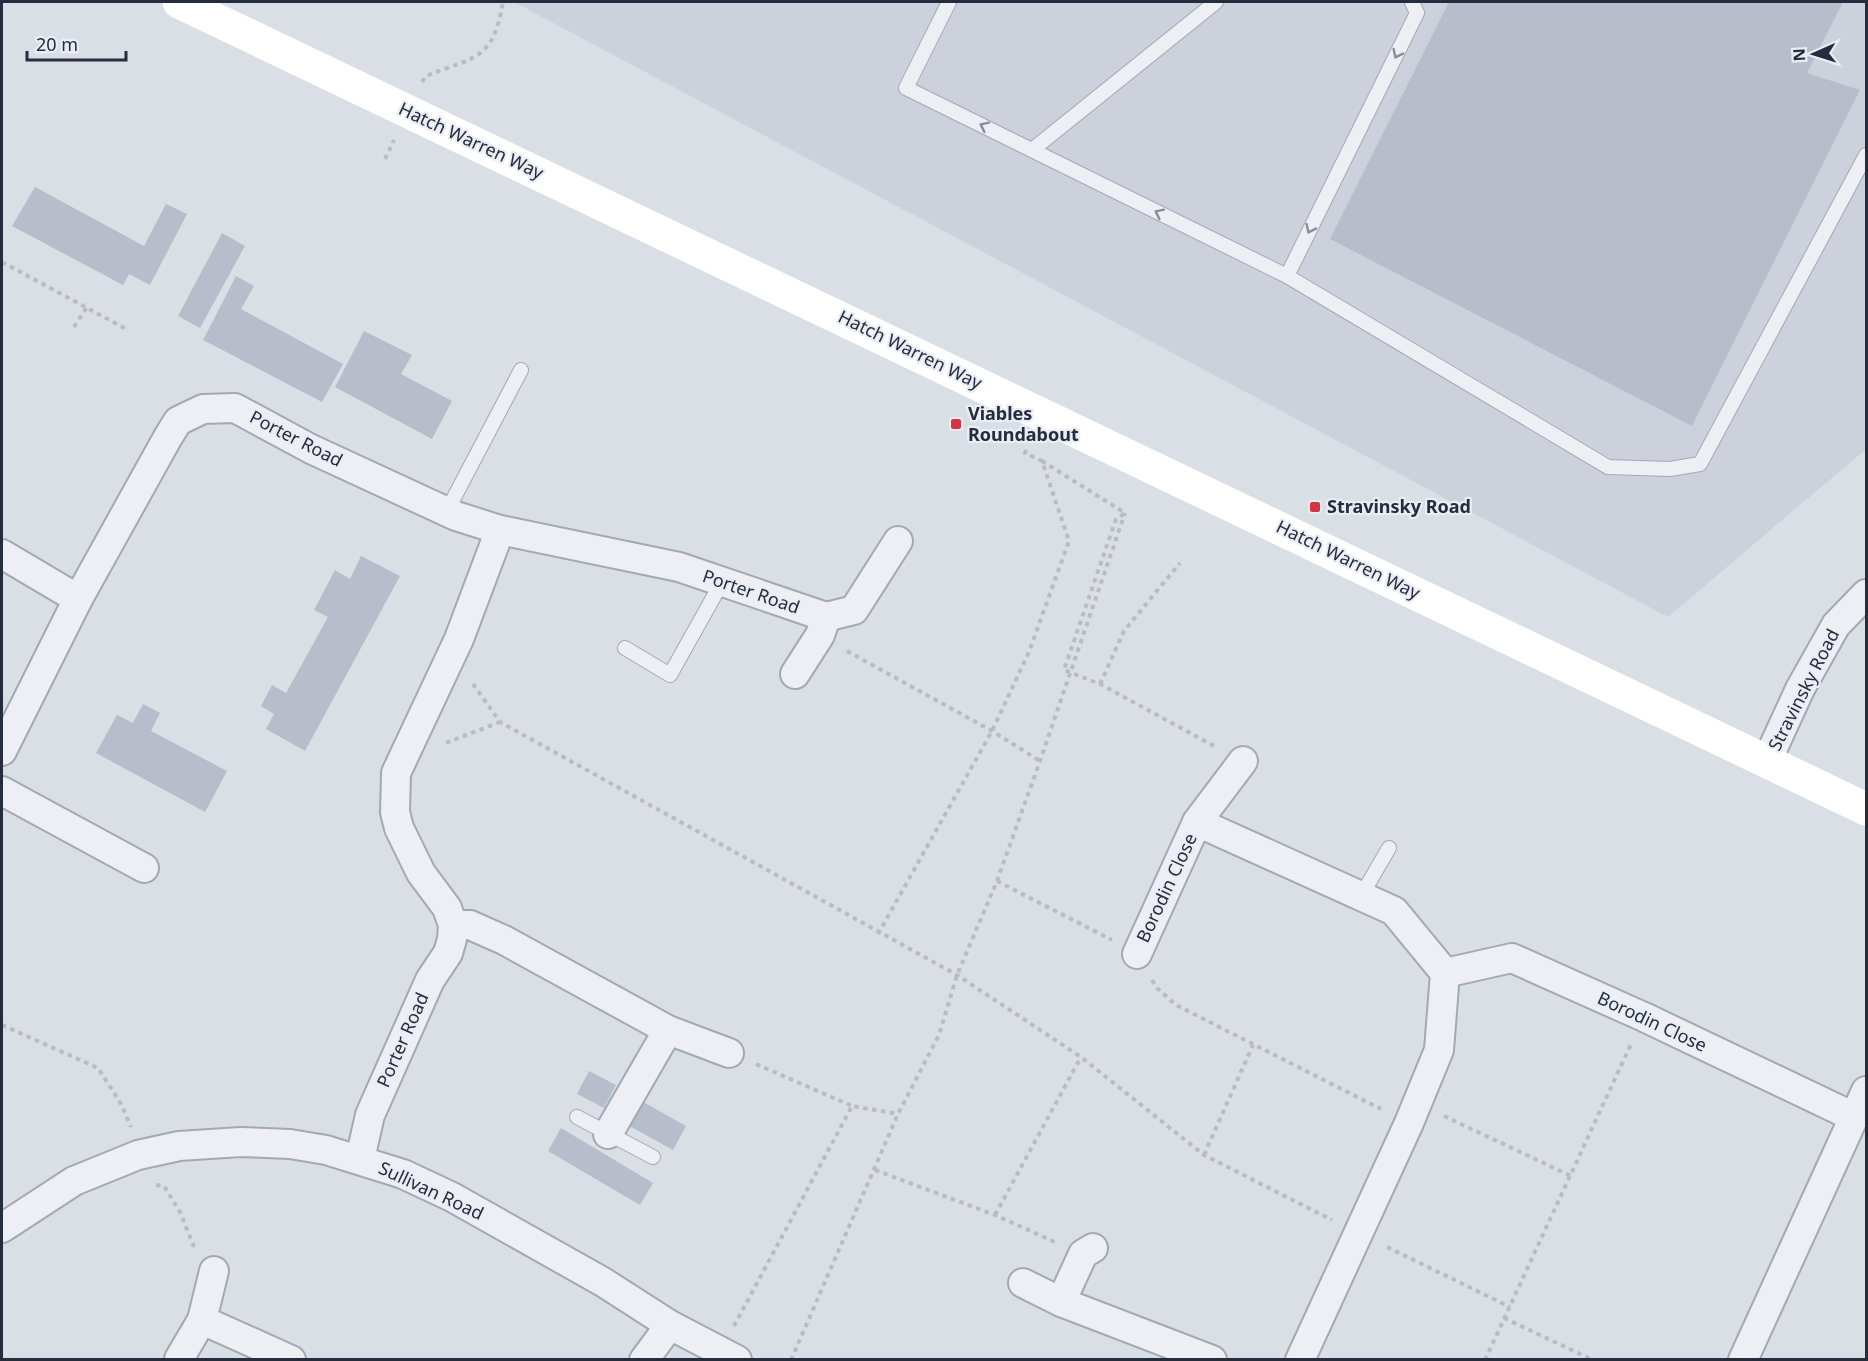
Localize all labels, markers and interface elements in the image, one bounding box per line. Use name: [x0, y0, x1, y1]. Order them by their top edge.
scale bar: [27, 24, 126, 62]
north arrow: [1784, 24, 1844, 84]
text: 20 m: [36, 32, 78, 56]
one-way arrow: [1392, 48, 1404, 59]
text: N: [1788, 48, 1810, 62]
street label: Hatch Warren Way: [395, 96, 548, 184]
one-way arrow: [980, 122, 991, 134]
one-way arrow: [1155, 208, 1166, 220]
one-way arrow: [1306, 223, 1318, 234]
street label: Hatch Warren Way: [835, 304, 987, 395]
place label: Viables Roundabout: [968, 401, 1079, 446]
street label: Porter Road: [246, 404, 347, 472]
marker: Viables Roundabout: [949, 417, 963, 431]
place label: Stravinsky Road: [1327, 494, 1471, 518]
marker: Stravinsky Road: [1308, 500, 1322, 514]
street label: Hatch Warren Way: [1273, 514, 1425, 605]
street label: Porter Road: [700, 563, 803, 619]
street label: Stravinsky Road: [1762, 624, 1844, 755]
street label: Borodin Close: [1130, 829, 1202, 946]
street label: Borodin Close: [1594, 985, 1711, 1057]
street label: Porter Road: [371, 988, 434, 1091]
street label: Sullivan Road: [375, 1155, 488, 1225]

